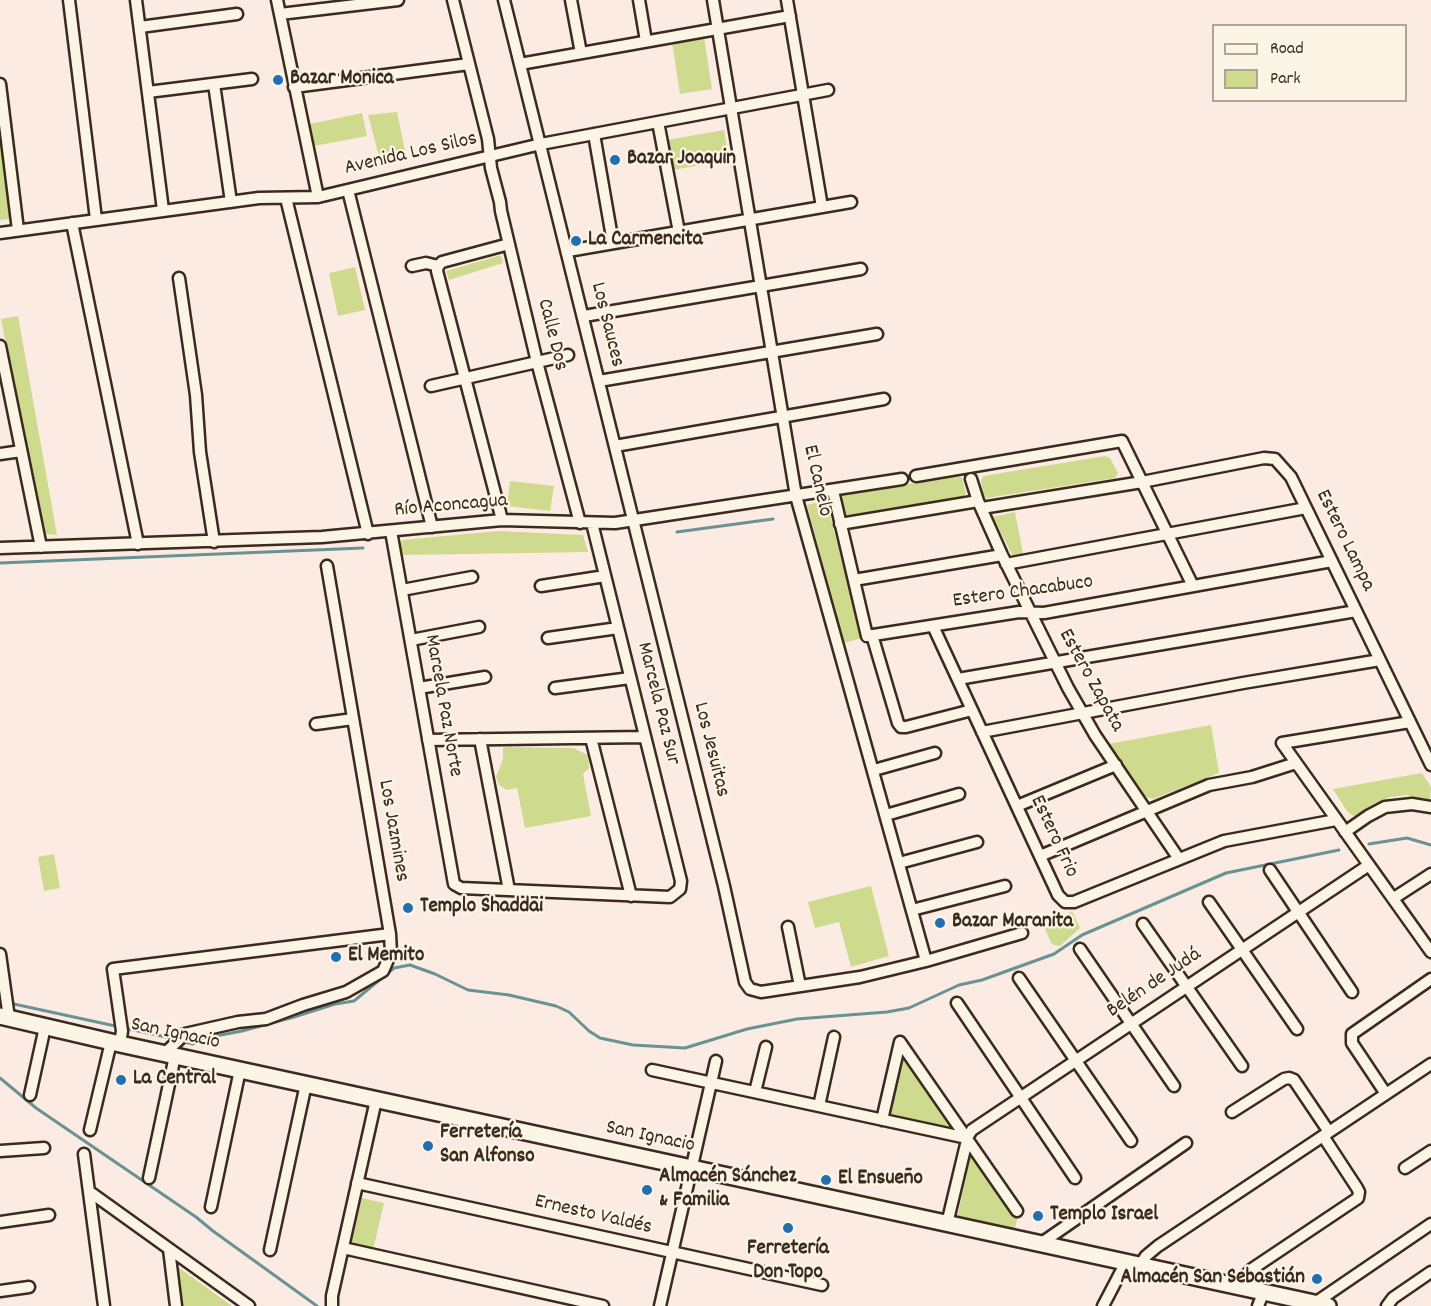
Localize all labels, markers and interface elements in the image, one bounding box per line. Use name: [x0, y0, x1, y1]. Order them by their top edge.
legend: [1212, 24, 1407, 102]
text: Road: [1270, 37, 1304, 62]
place label: Bazar Monica: [290, 67, 394, 93]
text: Park: [1270, 67, 1301, 92]
marker: Bazar Monica: [271, 73, 285, 87]
street label: Avenida Los Silos: [342, 127, 480, 183]
place label: Bazar Joaquin: [627, 147, 736, 173]
marker: Bazar Joaquin: [608, 153, 622, 167]
place label: La Carmencita: [588, 228, 703, 254]
marker: La Carmencita: [569, 234, 583, 248]
street label: Los Sauces: [583, 280, 629, 370]
street label: Calle Dos: [530, 296, 572, 374]
street label: El Canelo: [796, 443, 836, 519]
street label: Estero Lampa: [1309, 486, 1379, 596]
street label: Río Aconcagua: [393, 489, 509, 525]
street label: Estero Chacabuco: [951, 571, 1095, 615]
street label: Estero Zapata: [1051, 625, 1129, 737]
street label: Marcela Paz Norte: [417, 633, 467, 779]
street label: Marcela Paz Sur: [630, 640, 684, 768]
street label: Los Jesuitas: [686, 700, 734, 800]
street label: Los Jazmines: [371, 778, 413, 884]
street label: Estero Frio: [1023, 792, 1083, 882]
place label: Templo Shaddai: [420, 895, 543, 921]
marker: Templo Shaddai: [401, 901, 415, 915]
place label: Bazar Maranita: [952, 910, 1073, 936]
marker: Bazar Maranita: [933, 916, 947, 930]
street label: Belén de Judá: [1103, 943, 1207, 1025]
place label: El Memito: [348, 944, 424, 970]
marker: El Memito: [329, 950, 343, 964]
street label: San Ignacio: [128, 1013, 222, 1057]
place label: La Central: [133, 1067, 216, 1093]
marker: La Central: [114, 1073, 128, 1087]
street label: San Ignacio: [603, 1116, 697, 1160]
place label: Ferretería San Alfonso: [440, 1121, 535, 1171]
marker: Ferretería San Alfonso: [421, 1139, 435, 1153]
place label: Almacén Sánchez & Familia: [659, 1165, 796, 1215]
place label: El Ensueño: [838, 1167, 923, 1193]
marker: El Ensueño: [819, 1173, 833, 1187]
marker: Almacén Sánchez & Familia: [640, 1183, 654, 1197]
street label: Ernesto Valdés: [532, 1190, 654, 1242]
place label: Templo Israel: [1050, 1203, 1158, 1229]
marker: Templo Israel: [1031, 1209, 1045, 1223]
marker: Ferretería Don Topo: [781, 1221, 795, 1235]
place label: Ferretería Don Topo: [747, 1237, 829, 1287]
place label: Almacén San Sebastián: [1121, 1266, 1305, 1292]
marker: Almacén San Sebastián: [1310, 1272, 1324, 1286]

